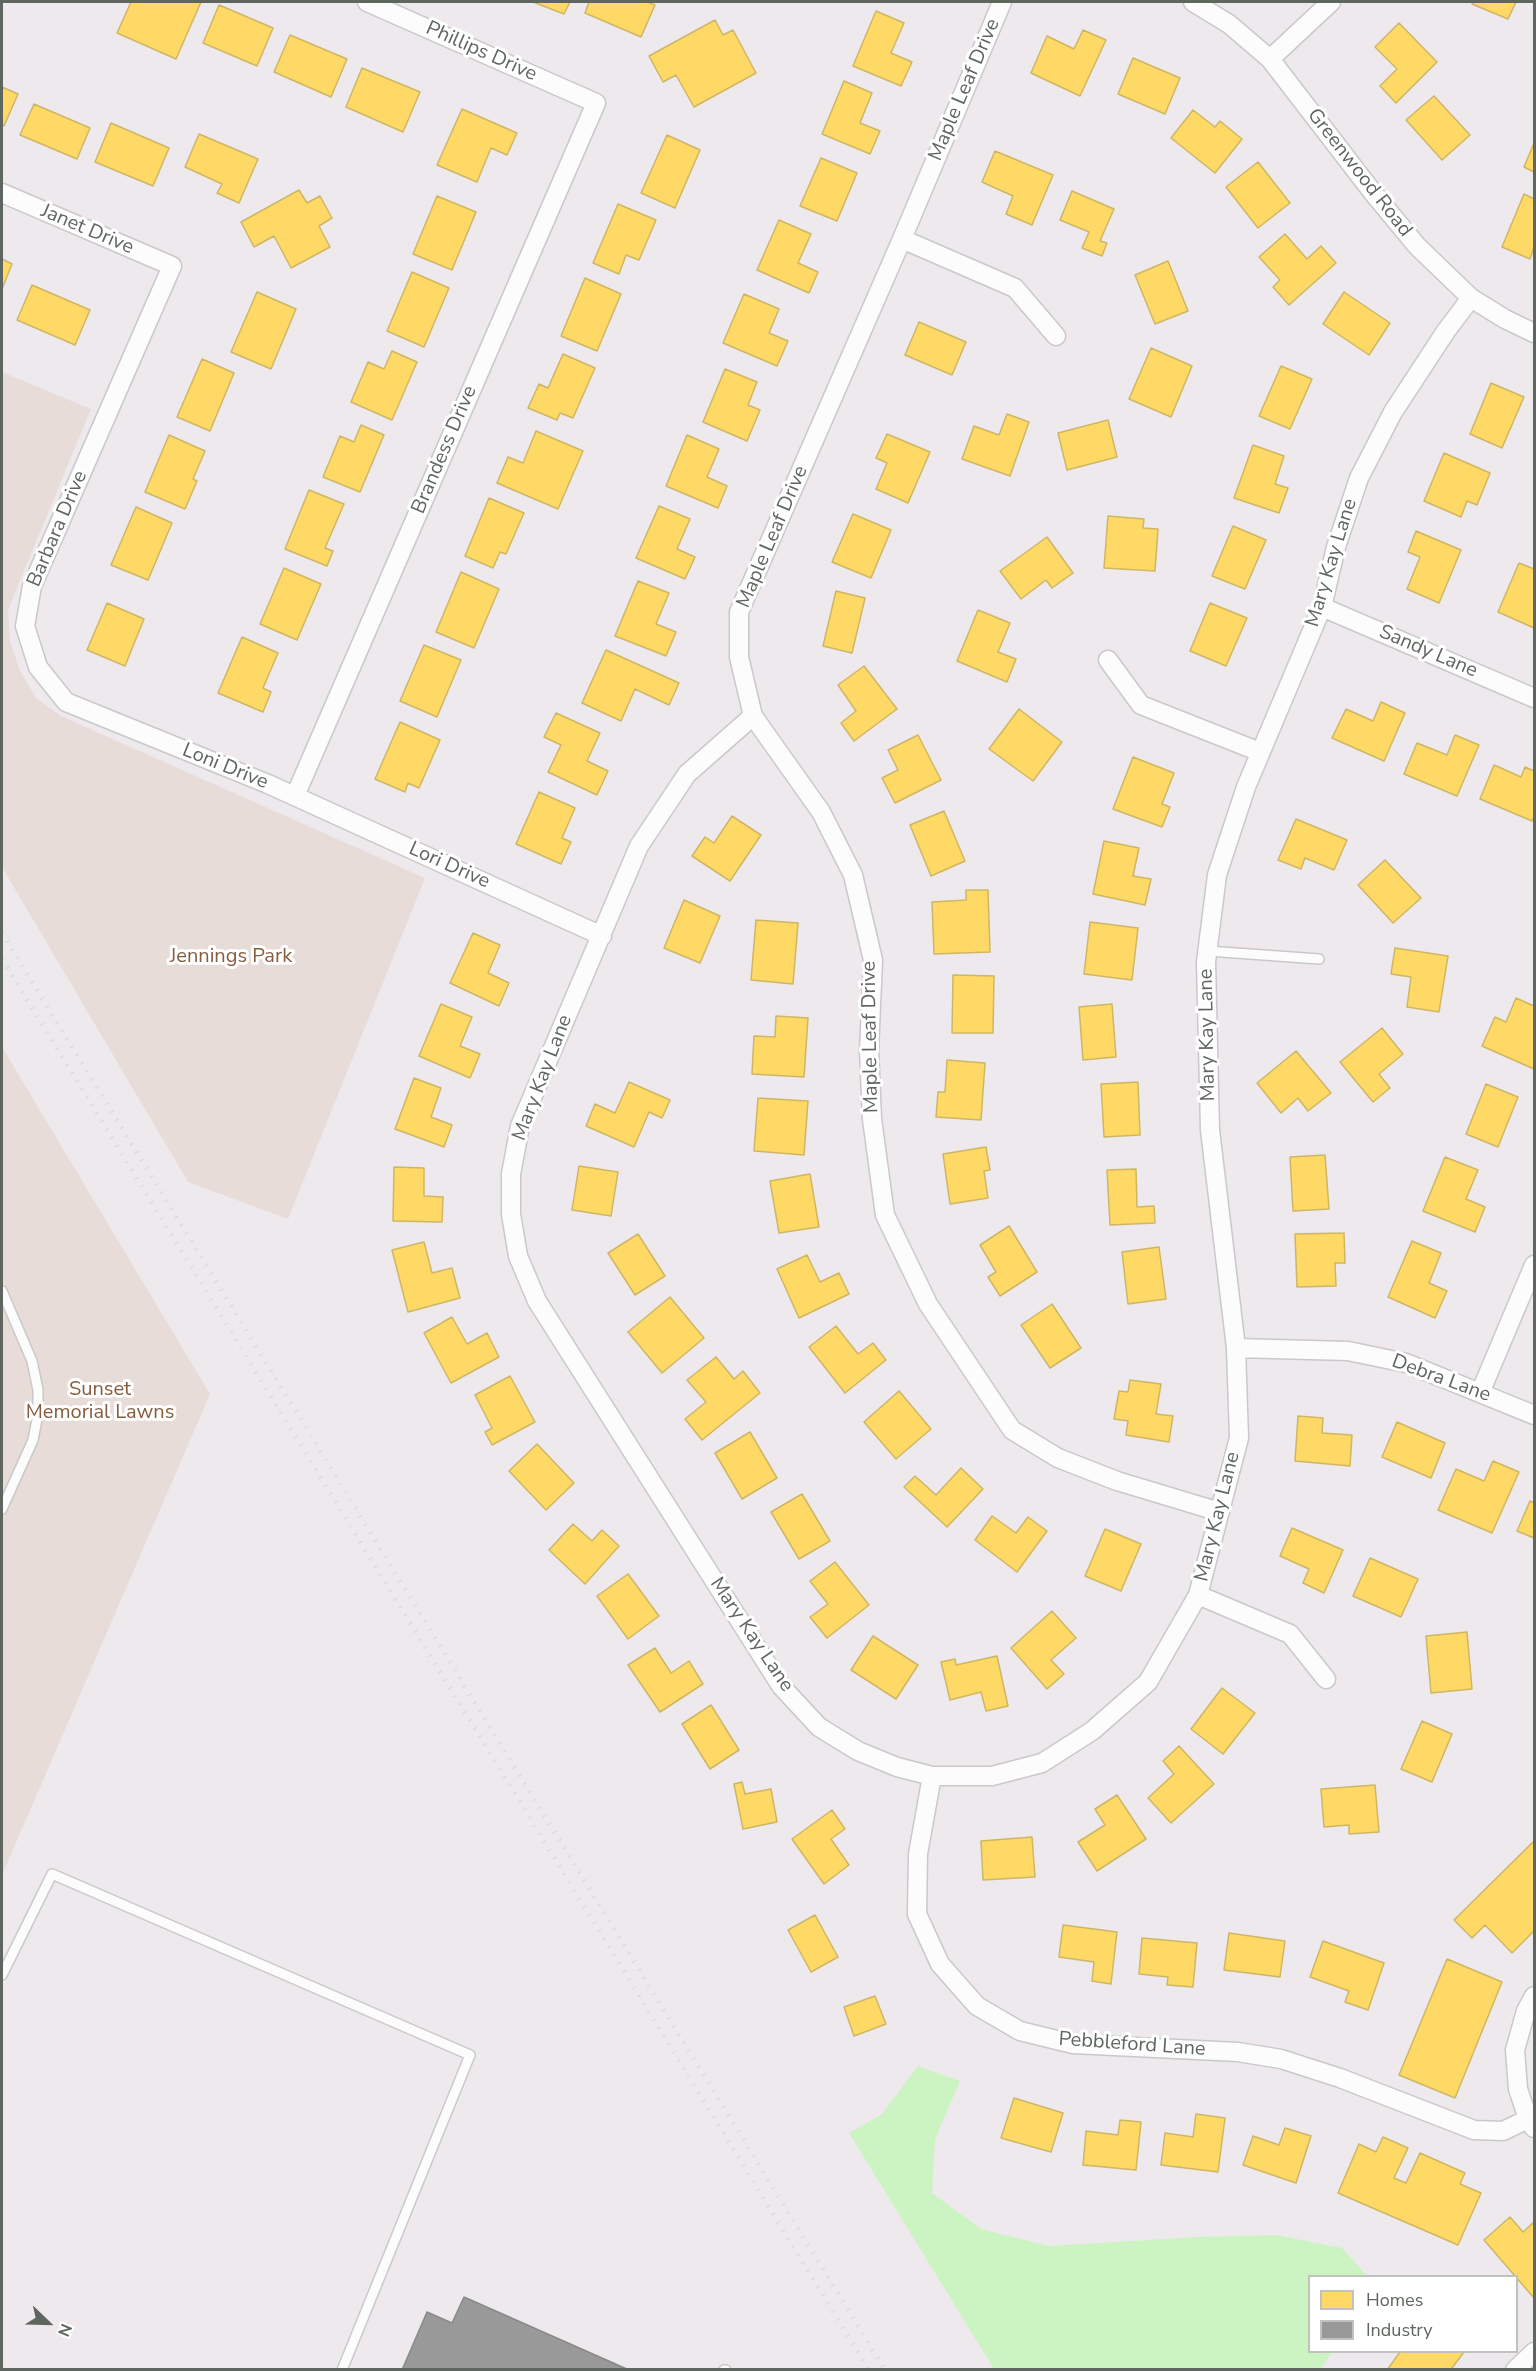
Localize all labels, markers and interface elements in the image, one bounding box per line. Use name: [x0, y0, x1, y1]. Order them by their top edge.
street label: Maple Leaf Drive: [924, 15, 1006, 165]
street label: Phillips Drive: [422, 17, 540, 87]
street label: Greenwood Road: [1301, 104, 1417, 242]
street label: Janet Drive: [37, 200, 137, 260]
street label: Brandess Drive: [407, 382, 483, 518]
street label: Maple Leaf Drive: [732, 462, 814, 612]
street label: Barbara Drive: [23, 467, 93, 591]
street label: Mary Kay Lane: [1301, 496, 1363, 630]
street label: Sandy Lane: [1375, 620, 1481, 684]
street label: Loni Drive: [179, 739, 271, 795]
street label: Lori Drive: [405, 837, 493, 895]
park label: Jennings Park: [170, 945, 292, 969]
street label: Maple Leaf Drive: [858, 961, 884, 1113]
street label: Mary Kay Lane: [1195, 968, 1221, 1102]
street label: Mary Kay Lane: [508, 1012, 578, 1144]
street label: Debra Lane: [1388, 1350, 1494, 1408]
park label: Sunset Memorial Lawns: [26, 1378, 174, 1425]
street label: Mary Kay Lane: [1190, 1450, 1246, 1584]
street label: Mary Kay Lane: [704, 1573, 798, 1697]
street label: Pebbleford Lane: [1058, 2028, 1206, 2062]
legend: [1308, 2275, 1518, 2353]
text: Homes: [1366, 2288, 1423, 2312]
north arrow: [18, 2293, 78, 2353]
text: Industry: [1366, 2318, 1433, 2342]
text: N: [52, 2320, 77, 2340]

